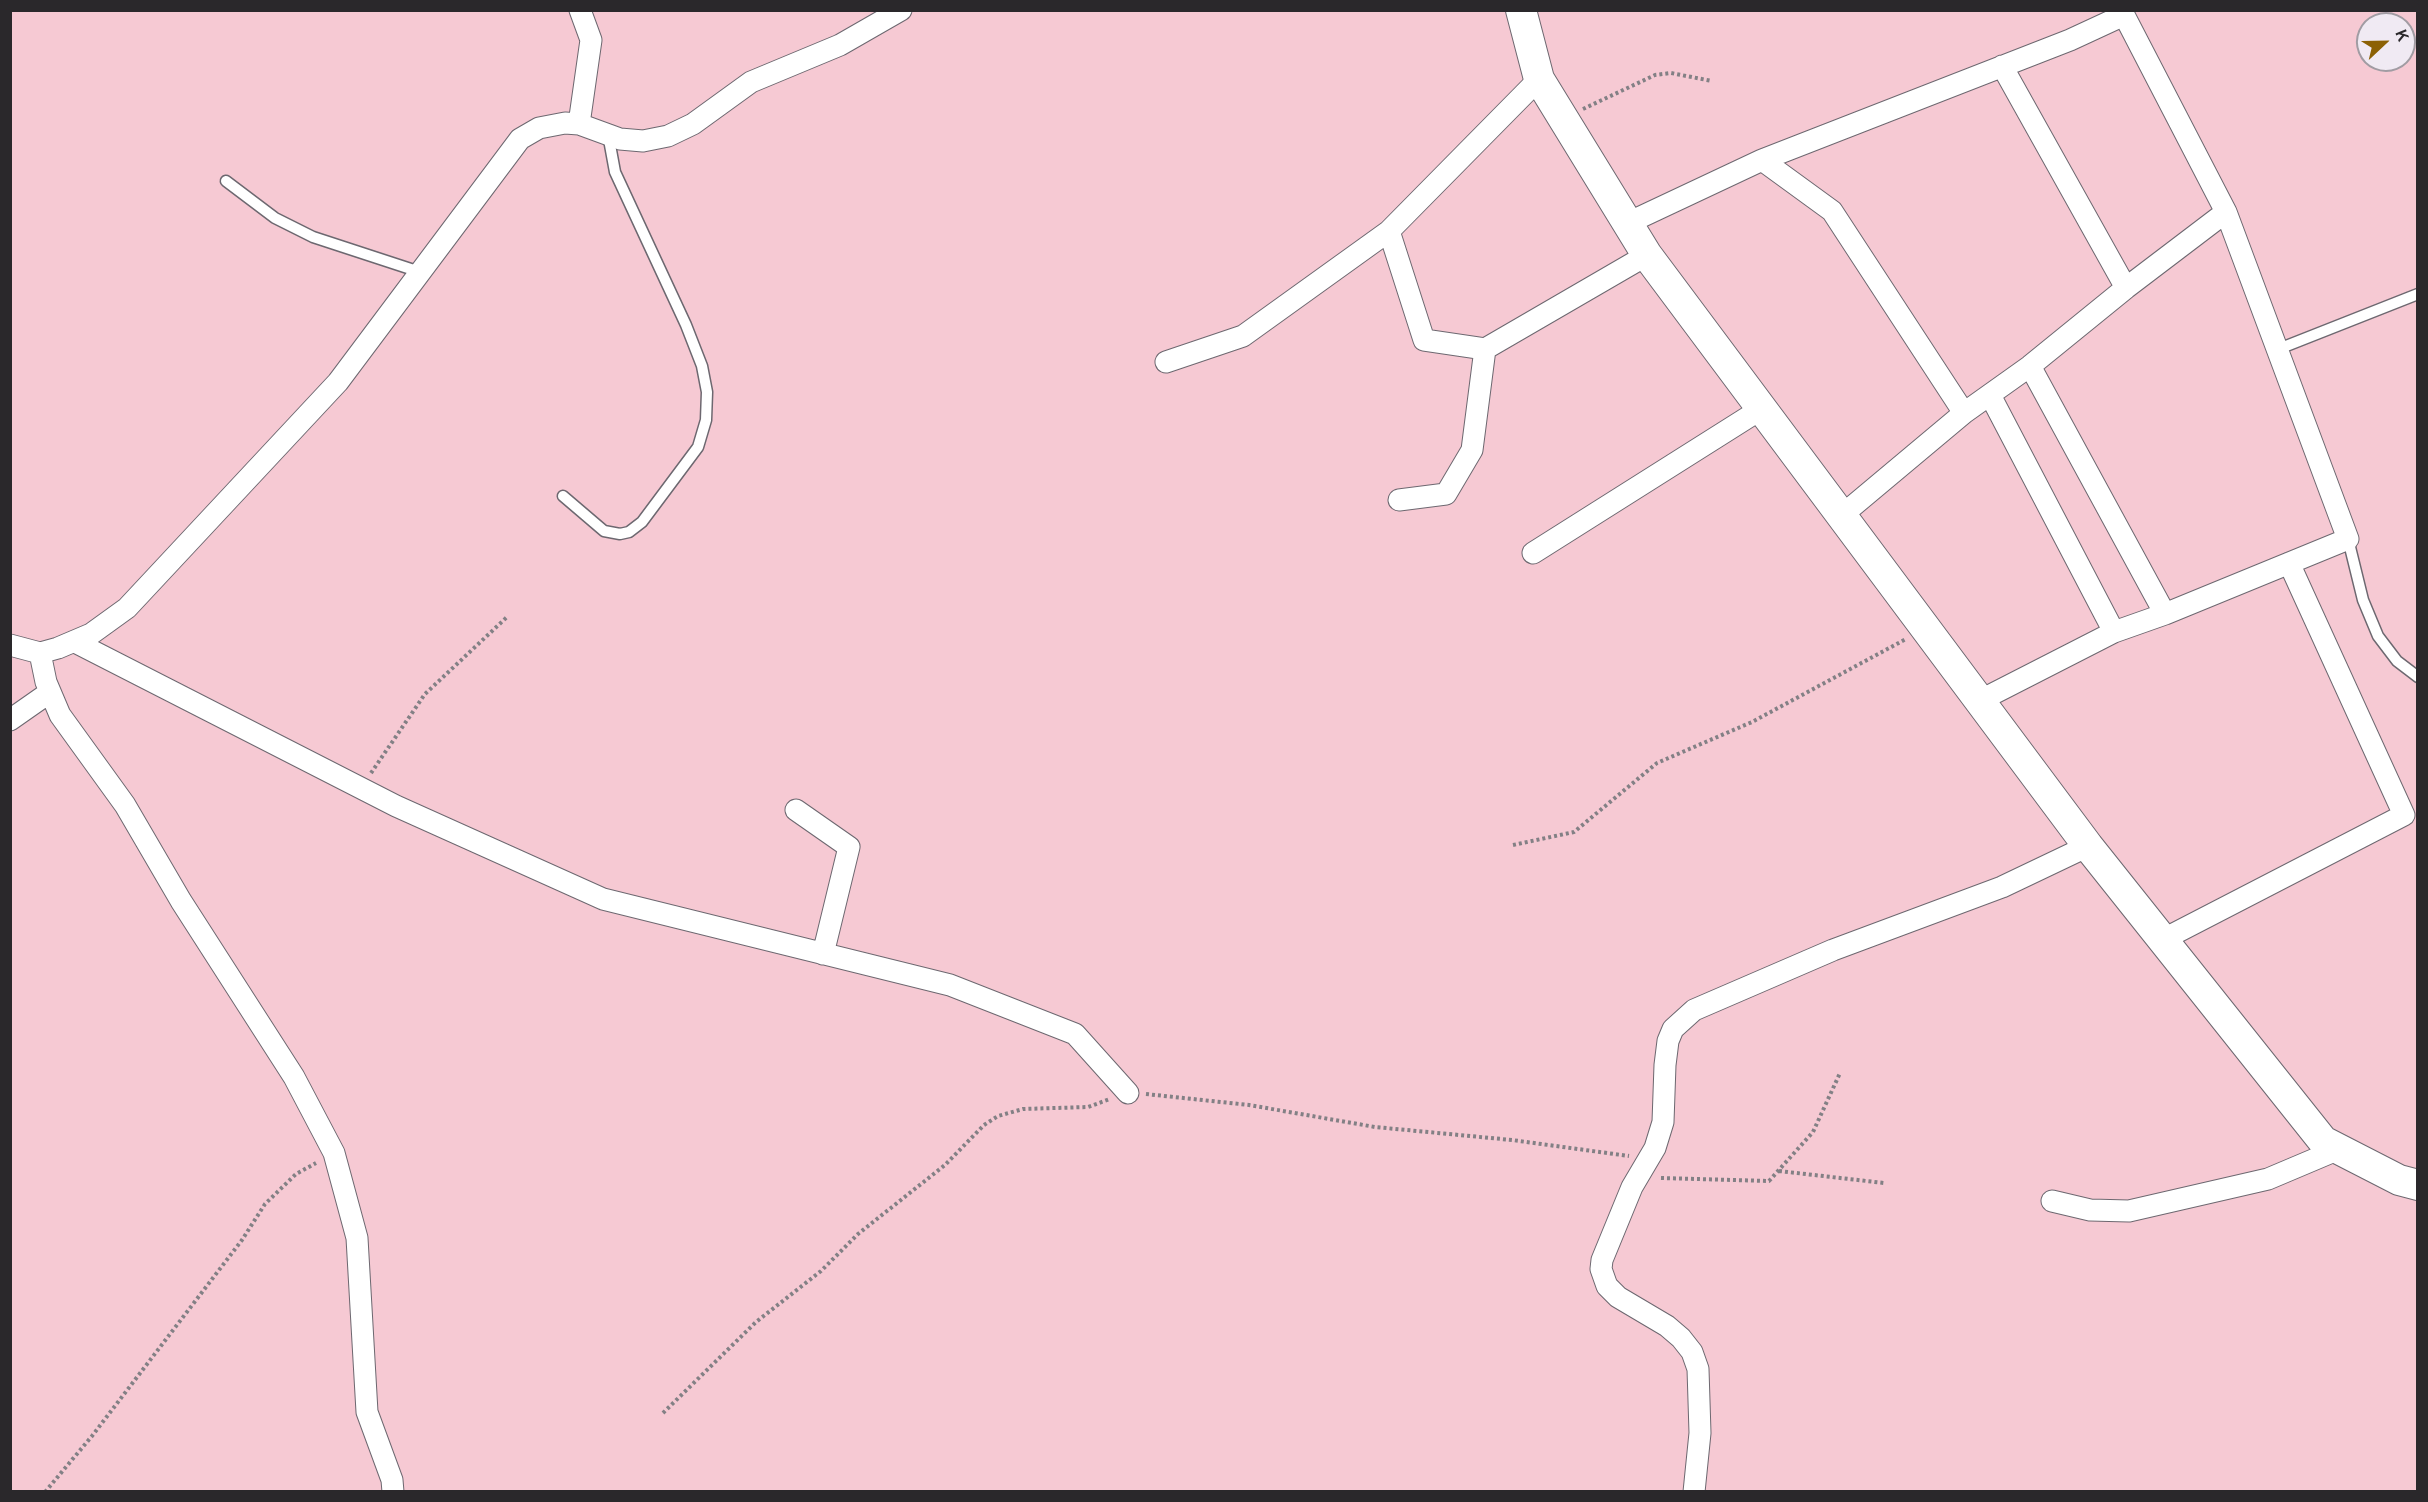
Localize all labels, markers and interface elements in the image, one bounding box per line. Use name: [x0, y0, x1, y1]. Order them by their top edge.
north arrow: [2356, 12, 2416, 72]
text: K: [2389, 27, 2412, 45]

